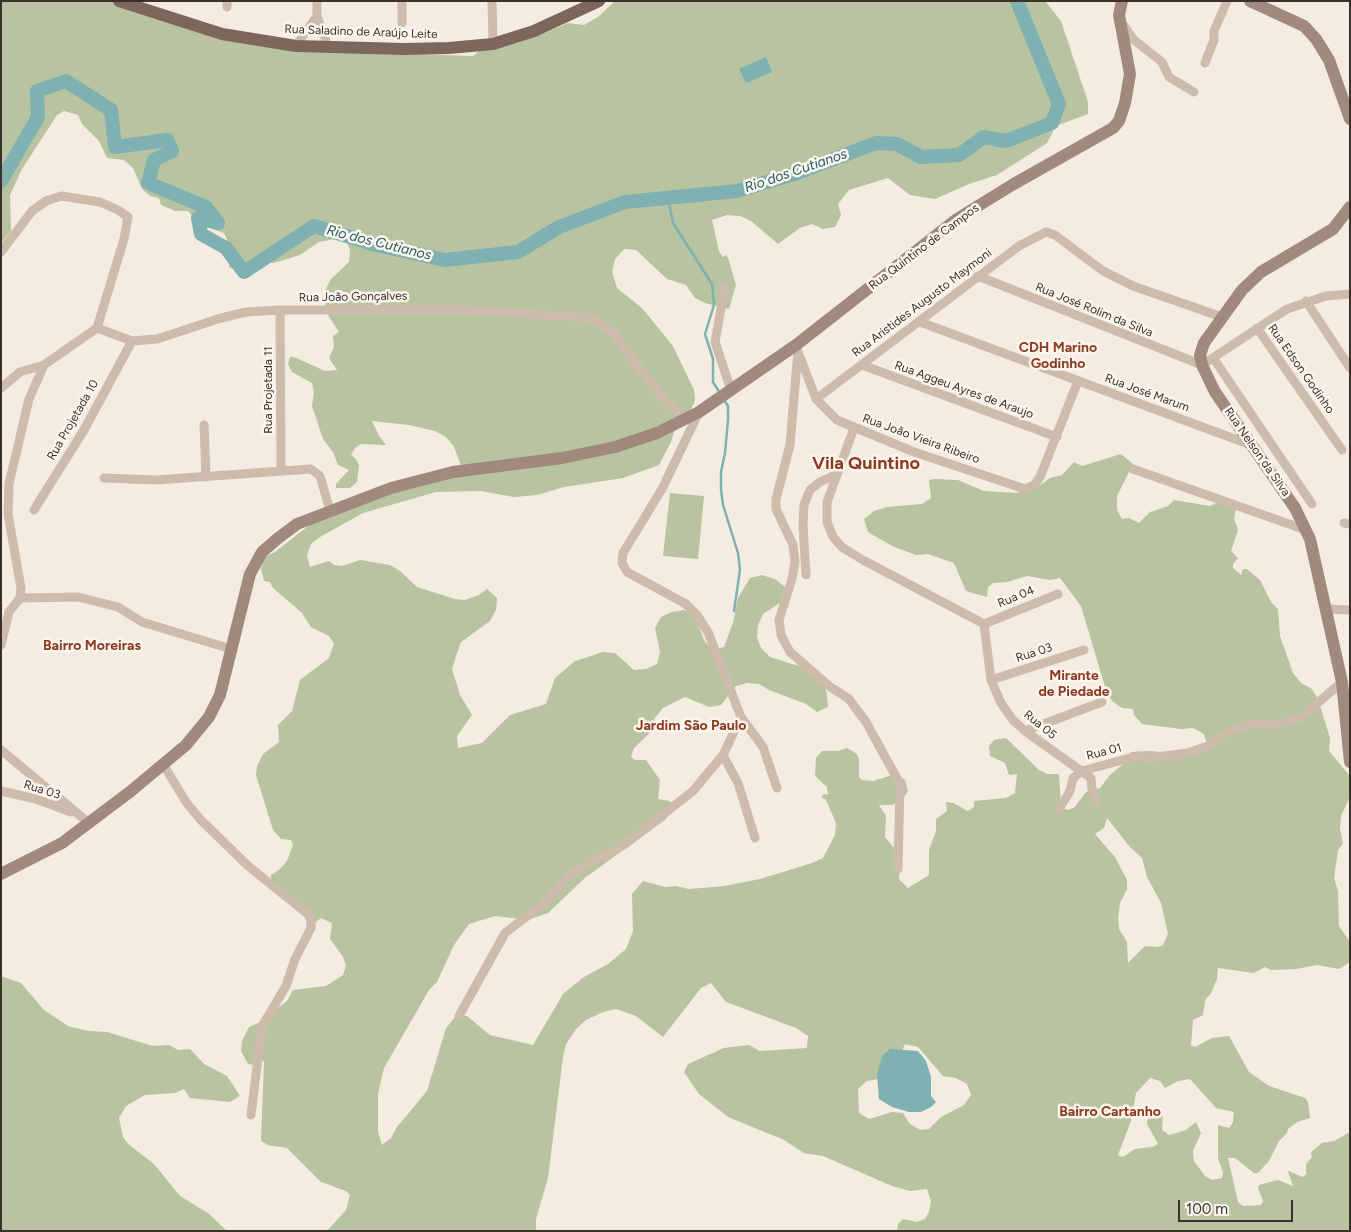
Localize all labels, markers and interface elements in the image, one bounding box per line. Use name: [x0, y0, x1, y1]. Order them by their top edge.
street label: Rua Saladino de Araújo Leite: [284, 22, 438, 42]
water label: Rio dos Cutianos: [743, 146, 849, 196]
street label: Rua Quintino de Campos: [866, 201, 982, 293]
water label: Rio dos Cutianos: [325, 222, 433, 264]
street label: Rua Aristides Augusto Maymoni: [849, 246, 995, 360]
street label: Rua José Rolim da Silva: [1033, 280, 1155, 340]
street label: Rua João Gonçalves: [299, 289, 407, 305]
street label: Rua Edson Godinho: [1265, 322, 1337, 416]
district label: CDH Marino Godinho: [1019, 340, 1097, 372]
street label: Rua Projetada 11: [261, 346, 275, 434]
street label: Rua Aggeu Ayres de Araujo: [893, 358, 1035, 422]
street label: Rua José Marum: [1103, 371, 1191, 415]
street label: Rua Projetada 10: [44, 377, 102, 463]
street label: Rua Nelson da Silva: [1221, 405, 1293, 499]
street label: Rua João Vieira Ribeiro: [860, 411, 982, 467]
district label: Vila Quintino: [812, 453, 920, 475]
street label: Rua 04: [995, 583, 1037, 611]
district label: Bairro Moreiras: [43, 638, 141, 654]
street label: Rua 03: [1014, 640, 1054, 666]
district label: Mirante de Piedade: [1038, 668, 1110, 700]
street label: Rua 05: [1021, 707, 1059, 743]
district label: Jardim São Paulo: [636, 718, 746, 734]
street label: Rua 01: [1085, 741, 1123, 763]
street label: Rua 03: [22, 778, 62, 802]
district label: Bairro Cartanho: [1059, 1104, 1161, 1120]
scale bar: [1181, 1190, 1296, 1222]
text: 100 m: [1186, 1200, 1228, 1218]

